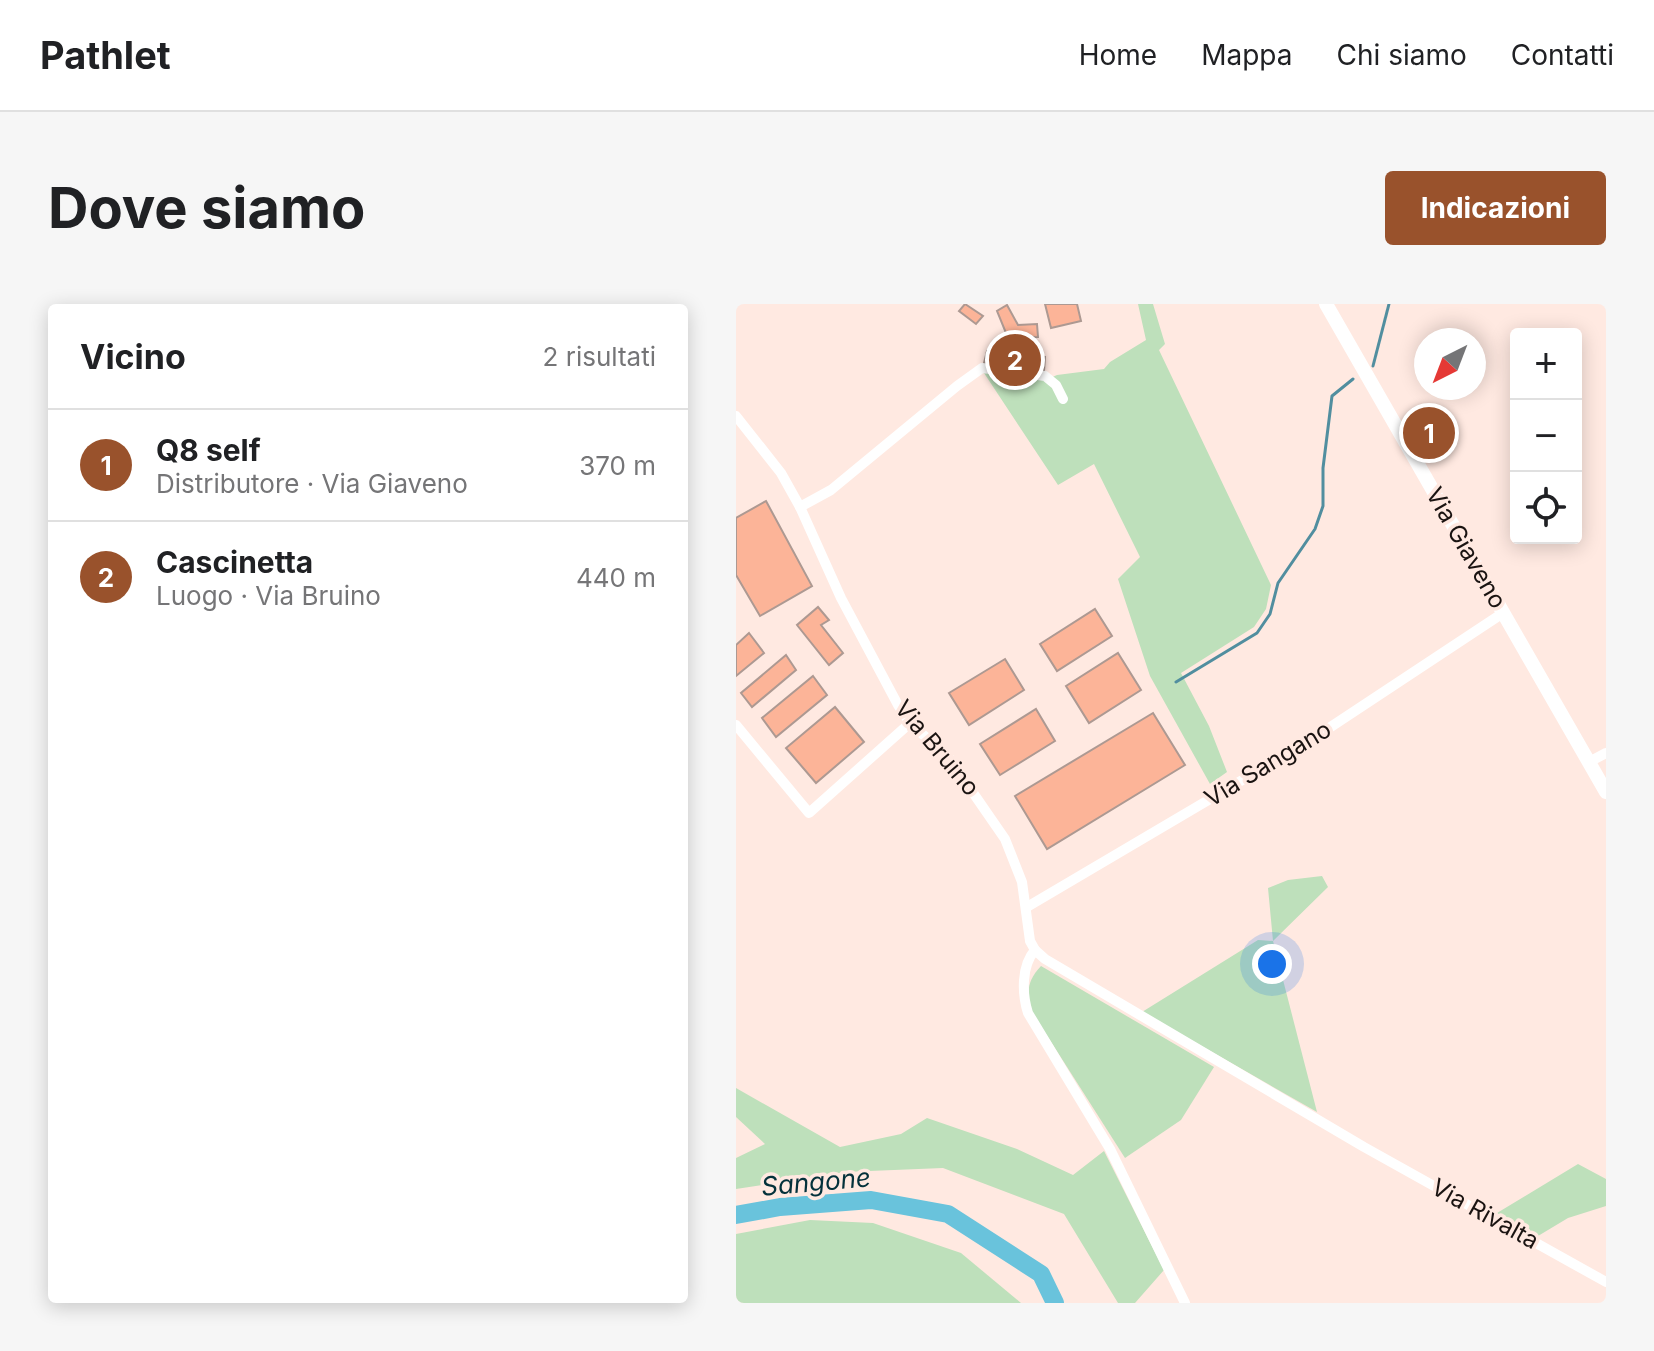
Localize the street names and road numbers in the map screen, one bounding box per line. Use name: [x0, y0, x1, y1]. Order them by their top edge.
street label: Via Giaveno: [1420, 482, 1513, 613]
street label: Via Bruino: [889, 694, 986, 801]
street label: Via Sangano: [1199, 714, 1336, 813]
street label: Via Rivalta: [1426, 1172, 1544, 1255]

